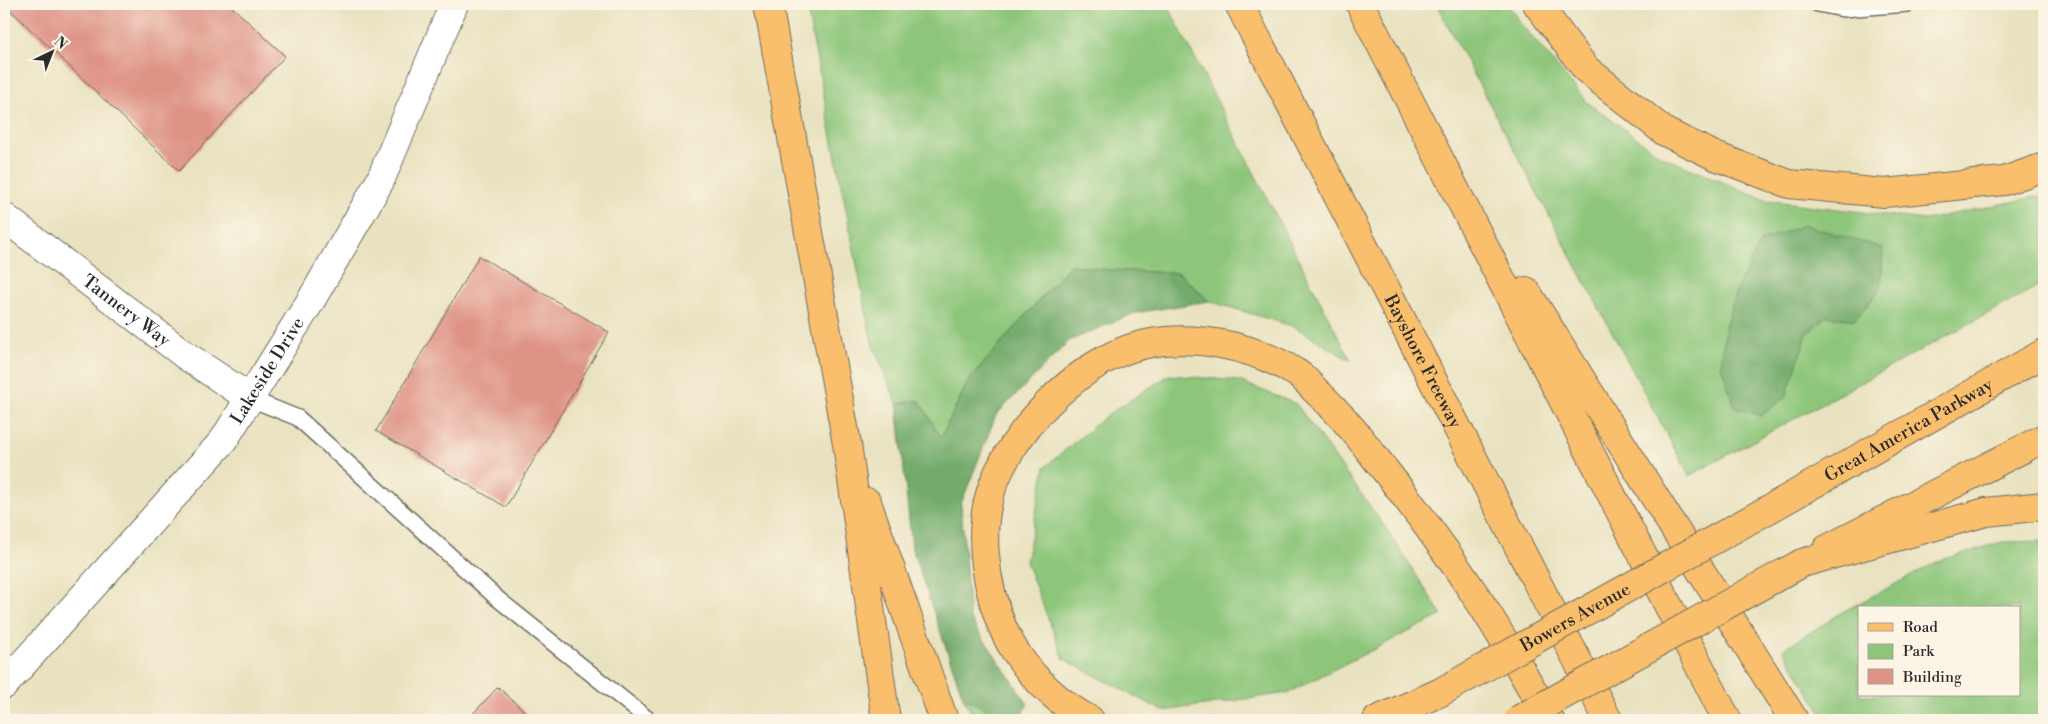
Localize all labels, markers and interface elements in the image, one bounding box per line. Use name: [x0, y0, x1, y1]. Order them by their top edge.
north arrow: [28, 28, 78, 78]
text: N: [50, 33, 70, 54]
street label: Tannery Way: [77, 270, 175, 352]
street label: Bayshore Freeway: [1378, 290, 1467, 433]
street label: Lakeside Drive: [225, 313, 310, 429]
street label: Great America Parkway: [1820, 373, 1997, 487]
street label: Bowers Avenue: [1515, 578, 1635, 658]
legend: [1858, 606, 2020, 696]
text: Road: [1903, 618, 1938, 637]
text: Park: [1903, 642, 1935, 661]
text: Building: [1902, 668, 1962, 687]

